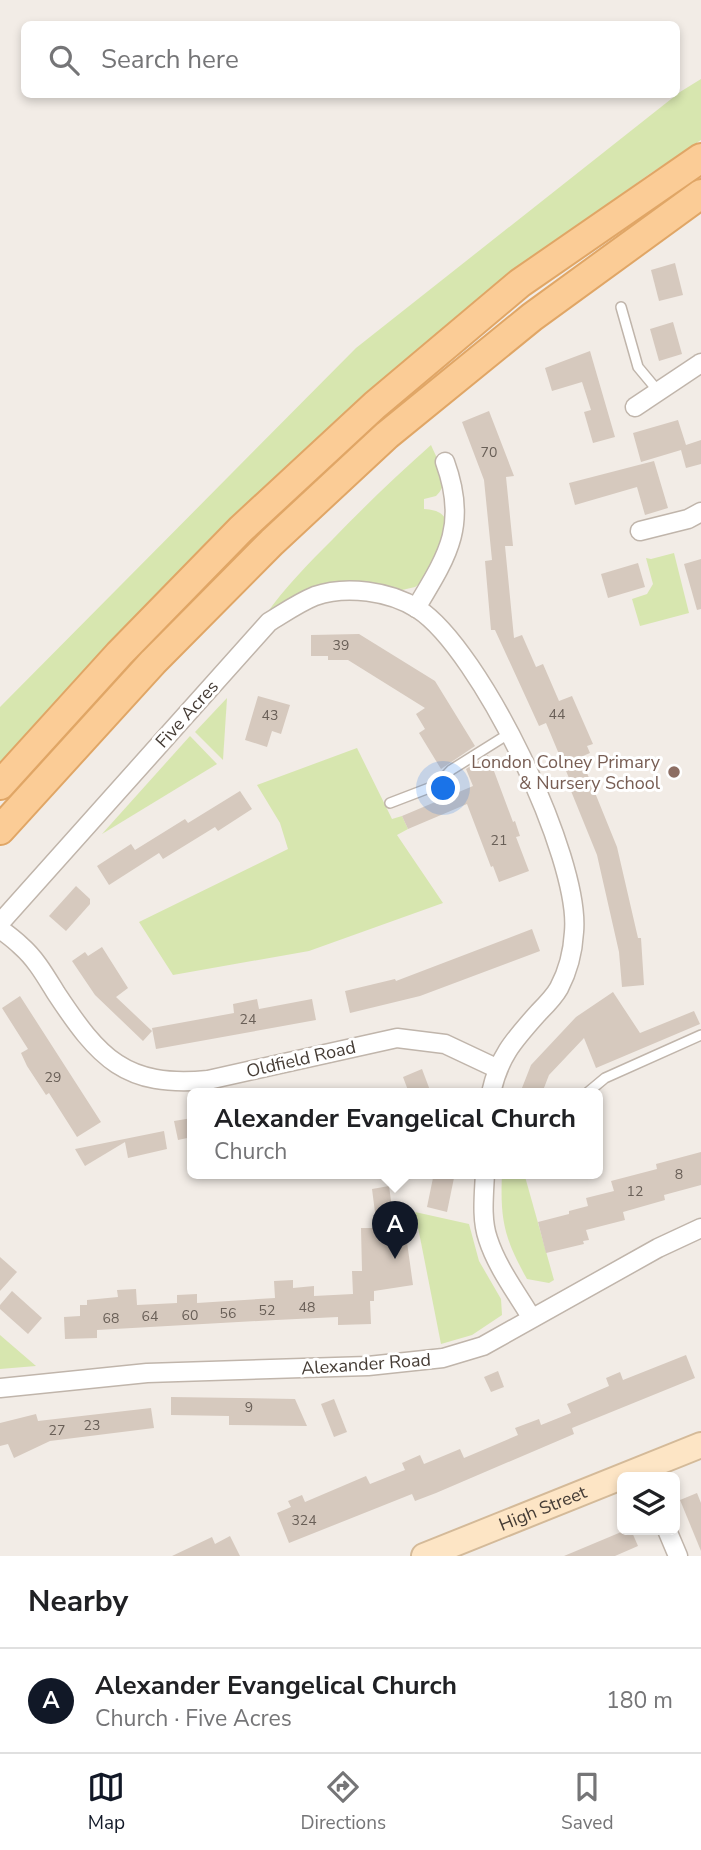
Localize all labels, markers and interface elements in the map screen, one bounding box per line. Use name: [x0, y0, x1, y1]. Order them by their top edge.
search box: [21, 21, 680, 98]
icon: search: [45, 41, 83, 79]
text: Search here: [101, 42, 239, 77]
house number: 70: [481, 443, 497, 462]
house number: 39: [333, 636, 349, 655]
street label: Five Acres: [150, 675, 224, 753]
house number: 44: [549, 705, 565, 724]
house number: 43: [262, 706, 278, 725]
place label: London Colney Primary & Nursery School: [471, 750, 661, 795]
marker: London Colney Primary & Nursery School: [666, 764, 682, 780]
your location: [426, 771, 460, 805]
house number: 21: [491, 831, 507, 850]
house number: 24: [240, 1010, 256, 1029]
street label: Oldfield Road: [244, 1035, 358, 1083]
house number: 29: [45, 1068, 61, 1087]
popup: [187, 1088, 603, 1179]
text: Alexander Evangelical Church: [214, 1101, 576, 1136]
text: Church: [214, 1136, 287, 1167]
house number: 8: [675, 1165, 683, 1184]
house number: 12: [627, 1182, 643, 1201]
pin: A: [372, 1201, 418, 1259]
house number: 48: [299, 1298, 315, 1317]
house number: 52: [259, 1301, 275, 1320]
house number: 56: [220, 1304, 236, 1323]
house number: 60: [182, 1306, 198, 1325]
house number: 64: [142, 1307, 158, 1326]
house number: 68: [103, 1309, 119, 1328]
street label: Alexander Road: [300, 1347, 432, 1381]
house number: 9: [245, 1398, 253, 1417]
house number: 23: [84, 1416, 100, 1435]
house number: 27: [49, 1421, 65, 1440]
map controls: [617, 1472, 680, 1535]
button: layers: [617, 1472, 680, 1535]
street label: High Street: [495, 1480, 591, 1537]
house number: 324: [291, 1511, 317, 1530]
text: Nearby: [28, 1581, 128, 1622]
text: Alexander Evangelical Church: [95, 1668, 457, 1703]
text: A: [42, 1685, 60, 1716]
text: 180 m: [606, 1685, 673, 1716]
text: Church · Five Acres: [95, 1703, 292, 1734]
tab: Map: [87, 1768, 125, 1836]
tab: Directions: [300, 1768, 386, 1836]
tab: Saved: [561, 1768, 614, 1836]

